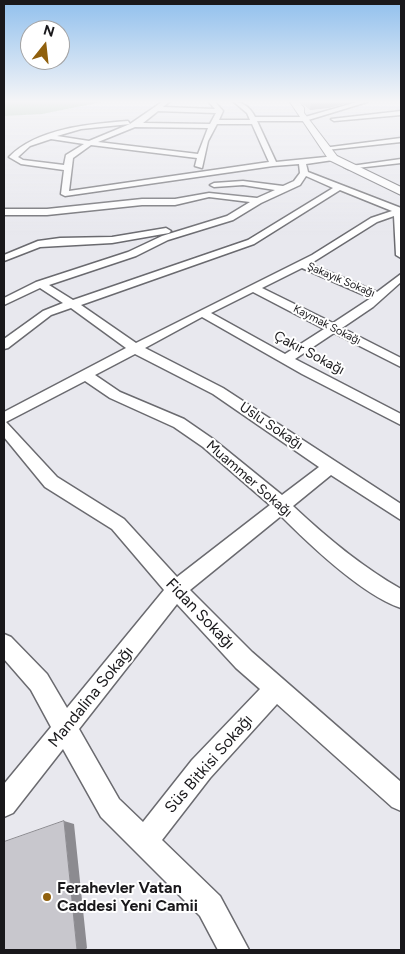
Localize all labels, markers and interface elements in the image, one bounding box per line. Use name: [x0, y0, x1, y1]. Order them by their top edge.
north arrow: [20, 20, 70, 70]
text: N: [41, 21, 57, 41]
street label: Şakayık Sokağı: [305, 260, 377, 300]
street label: Kaymak Sokağı: [291, 302, 363, 348]
street label: Çakır Sokağı: [271, 327, 347, 379]
street label: Uslu Sokağı: [236, 399, 306, 453]
street label: Muammer Sokağı: [203, 437, 295, 521]
street label: Fidan Sokağı: [162, 575, 238, 653]
street label: Mandalina Sokağı: [44, 643, 138, 751]
street label: Süs Bitkisi Sokağı: [161, 711, 257, 817]
place label: Ferahevler Vatan Caddesi Yeni Camii: [57, 878, 198, 916]
marker: Ferahevler Vatan Caddesi Yeni Camii: [41, 891, 53, 903]

